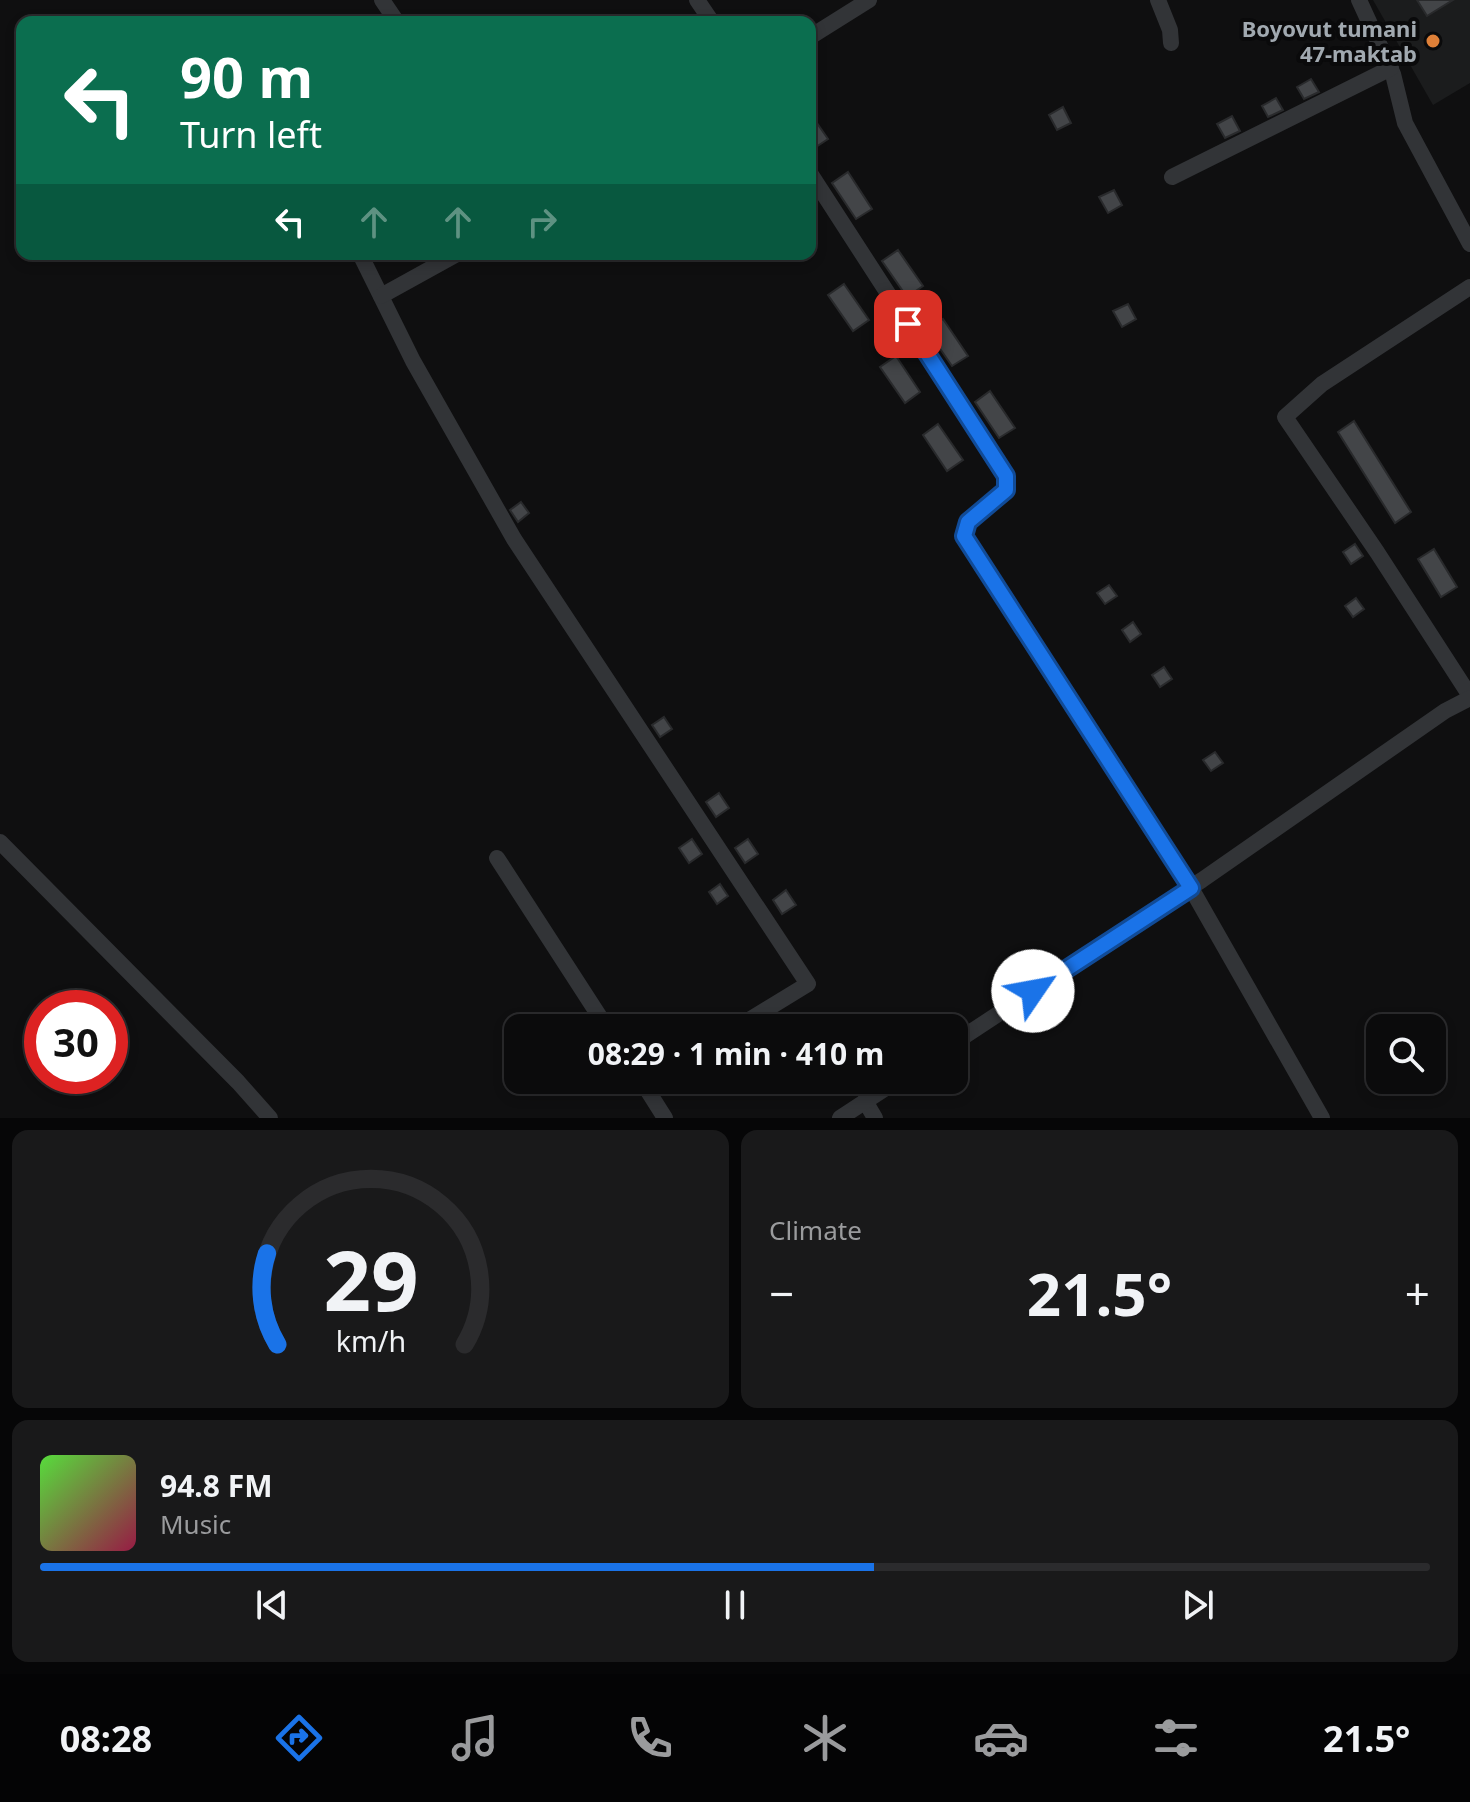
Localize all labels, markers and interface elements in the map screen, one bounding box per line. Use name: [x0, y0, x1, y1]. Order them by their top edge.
place label: Boyovut tumani 47-maktab: [1242, 13, 1417, 68]
marker: Boyovut tumani 47-maktab: [1424, 32, 1442, 50]
text: 90 m: [180, 38, 313, 114]
icon: left: [48, 48, 152, 152]
text: Turn left: [180, 110, 322, 159]
icon: left: [268, 200, 312, 244]
icon: ahead: [352, 200, 396, 244]
icon: ahead: [436, 200, 480, 244]
icon: right: [520, 200, 564, 244]
pin: [874, 290, 942, 358]
icon: arrive: [886, 302, 930, 346]
position arrow: [991, 949, 1075, 1033]
speed limit sign: 30: [24, 990, 128, 1094]
map controls: [1366, 1014, 1446, 1094]
button: search: [1366, 1014, 1446, 1094]
text: 08:29 · 1 min · 410 m: [588, 1033, 884, 1074]
text: Climate: [769, 1212, 862, 1248]
text: 29: [323, 1222, 418, 1335]
text: 21.5°: [1027, 1252, 1172, 1334]
text: −: [769, 1263, 794, 1323]
text: +: [1405, 1263, 1430, 1323]
text: km/h: [335, 1321, 406, 1360]
text: 94.8 FM: [160, 1465, 272, 1506]
text: Music: [160, 1506, 231, 1542]
icon: previous: [250, 1583, 294, 1627]
icon: pause: [713, 1583, 757, 1627]
icon: next: [1176, 1583, 1220, 1627]
icon: directions: [271, 1710, 327, 1766]
icon: music: [447, 1710, 503, 1766]
icon: phone: [622, 1710, 678, 1766]
icon: climate: [797, 1710, 853, 1766]
icon: car: [973, 1710, 1029, 1766]
icon: filters: [1148, 1710, 1204, 1766]
text: 08:28: [60, 1714, 152, 1763]
text: 21.5°: [1323, 1714, 1410, 1763]

